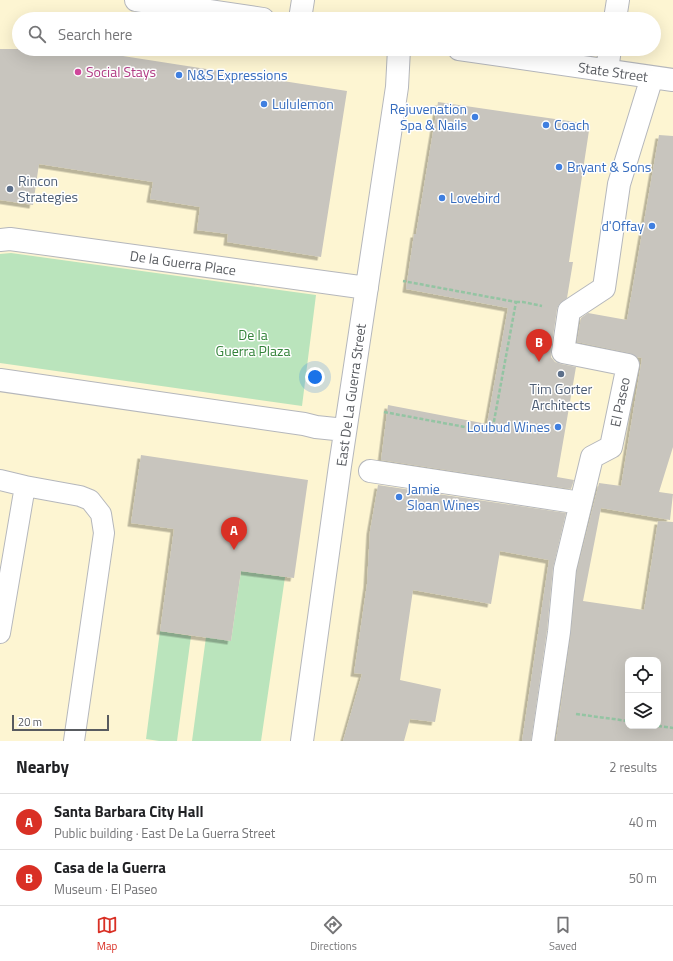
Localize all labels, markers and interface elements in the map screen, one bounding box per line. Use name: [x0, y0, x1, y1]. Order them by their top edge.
search box: [12, 12, 661, 56]
icon: search: [26, 23, 48, 45]
text: Search here: [58, 23, 132, 46]
street label: State Street: [577, 56, 650, 87]
place label: Social Stays: [86, 61, 156, 82]
place label: N&S Expressions: [187, 64, 288, 85]
marker: Social Stays: [73, 67, 83, 77]
marker: N&S Expressions: [174, 70, 184, 80]
place label: Lululemon: [272, 93, 334, 114]
place label: Rejuvenation Spa & Nails: [390, 98, 467, 135]
marker: Lululemon: [259, 99, 269, 109]
marker: Rejuvenation Spa & Nails: [470, 112, 480, 122]
place label: Coach: [554, 114, 590, 135]
marker: Coach: [541, 120, 551, 130]
place label: Bryant & Sons: [567, 156, 651, 177]
marker: Bryant & Sons: [554, 162, 564, 172]
place label: Rincon Strategies: [18, 170, 78, 207]
marker: Rincon Strategies: [5, 184, 15, 194]
place label: Lovebird: [450, 187, 500, 208]
marker: Lovebird: [437, 193, 447, 203]
place label: d'Offay: [601, 215, 644, 236]
marker: d'Offay: [647, 221, 657, 231]
street label: De la Guerra Place: [129, 245, 238, 280]
street label: East De La Guerra Street: [330, 322, 371, 468]
park label: De la Guerra Plaza: [216, 324, 290, 361]
pin: B: [526, 329, 552, 362]
your location: [305, 367, 325, 387]
marker: Tim Gorter Architects: [556, 369, 566, 379]
street label: El Paseo: [604, 375, 635, 429]
place label: Tim Gorter Architects: [530, 378, 593, 415]
place label: Loubud Wines: [467, 416, 550, 437]
marker: Loubud Wines: [553, 422, 563, 432]
place label: Jamie Sloan Wines: [407, 478, 479, 515]
marker: Jamie Sloan Wines: [394, 492, 404, 502]
pin: A: [221, 517, 247, 550]
map controls: [625, 657, 661, 729]
button: locate: [625, 657, 661, 693]
button: layers: [625, 693, 661, 729]
scale bar: [12, 713, 109, 732]
text: 20 m: [18, 714, 42, 730]
text: Nearby: [16, 754, 69, 780]
text: 2 results: [609, 757, 657, 777]
text: Santa Barbara City Hall: [54, 800, 204, 823]
text: A: [25, 812, 33, 832]
text: 40 m: [629, 812, 657, 832]
text: Public building · East De La Guerra Street: [54, 823, 275, 843]
text: Casa de la Guerra: [54, 856, 166, 879]
text: B: [25, 868, 33, 888]
text: 50 m: [629, 868, 657, 888]
text: Museum · El Paseo: [54, 879, 157, 899]
tab: Map: [96, 914, 118, 954]
tab: Directions: [310, 914, 357, 954]
tab: Saved: [549, 914, 577, 954]

